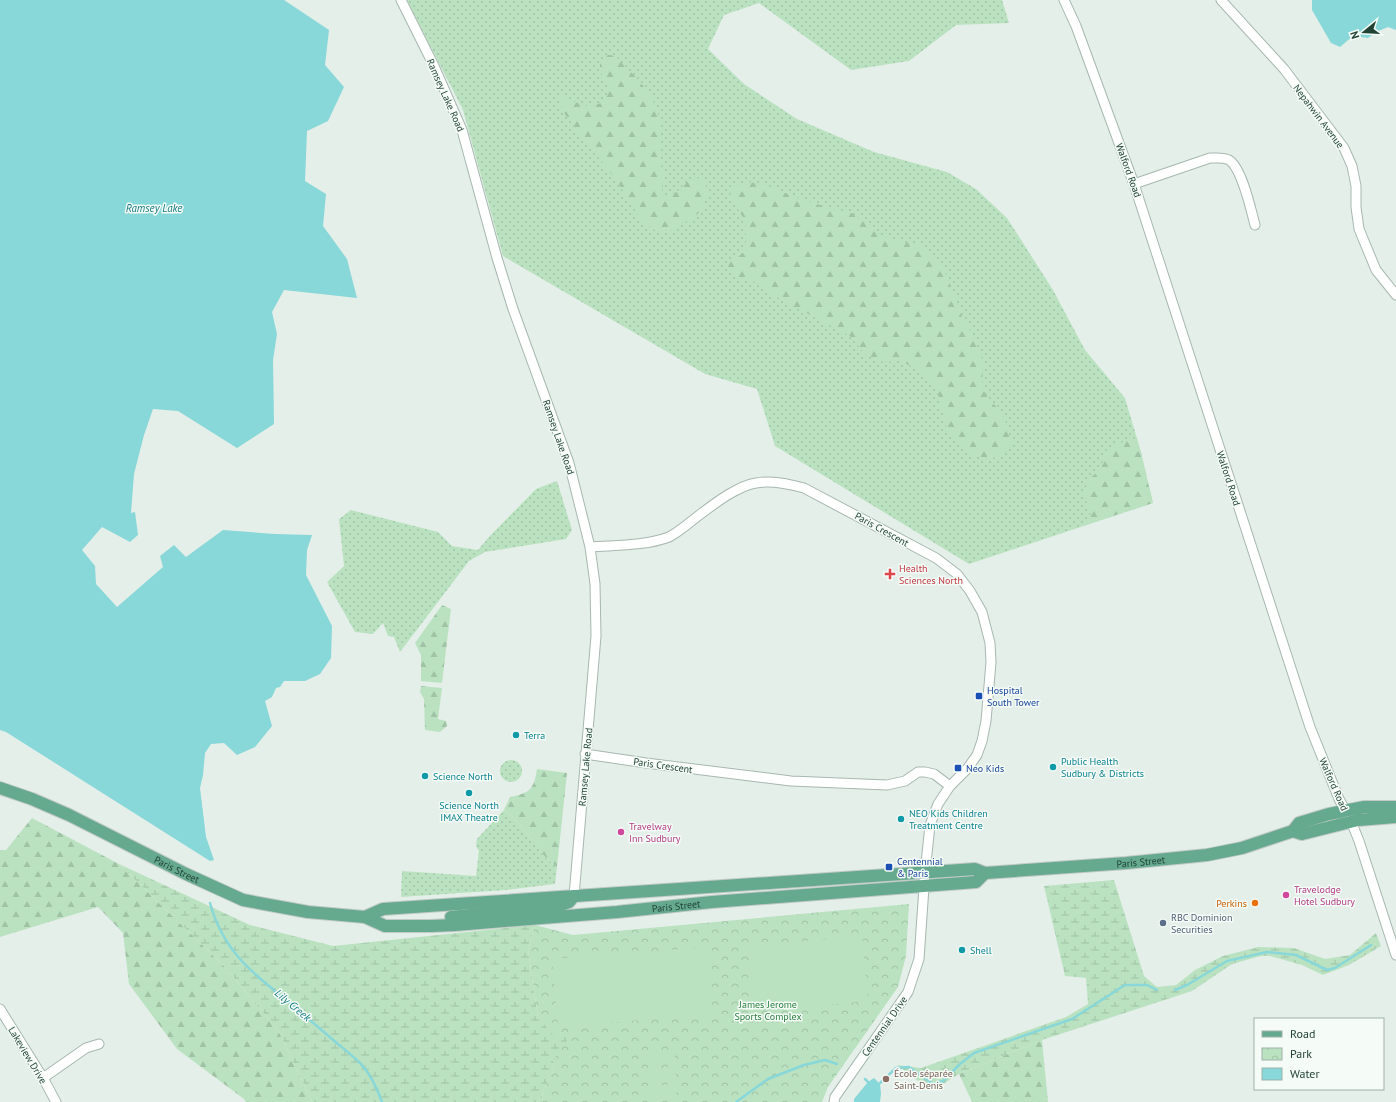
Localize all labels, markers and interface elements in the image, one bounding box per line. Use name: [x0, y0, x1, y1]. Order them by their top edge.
north arrow: [1344, 12, 1384, 52]
text: N: [1347, 29, 1362, 41]
street label: Ramsey Lake Road: [424, 57, 467, 134]
street label: Nepahwin Avenue: [1290, 82, 1347, 151]
street label: Walford Road: [1113, 141, 1144, 199]
water label: Ramsey Lake: [126, 201, 182, 215]
street label: Ramsey Lake Road: [540, 398, 577, 476]
street label: Walford Road: [1214, 449, 1243, 507]
street label: Paris Crescent: [853, 509, 912, 550]
place label: Health Sciences North: [899, 562, 963, 587]
marker: Health Sciences North: [884, 568, 896, 580]
place label: Hospital South Tower: [987, 684, 1040, 709]
marker: Hospital South Tower: [974, 691, 984, 701]
street label: Ramsey Lake Road: [576, 727, 595, 807]
place label: Terra: [524, 729, 545, 742]
marker: Terra: [511, 730, 521, 740]
street label: Paris Crescent: [633, 755, 694, 776]
place label: Public Health Sudbury & Districts: [1061, 755, 1144, 780]
street label: Walford Road: [1316, 756, 1351, 813]
place label: Neo Kids: [966, 762, 1004, 775]
marker: Public Health Sudbury & Districts: [1048, 762, 1058, 772]
marker: Neo Kids: [953, 763, 963, 773]
place label: Science North: [433, 770, 493, 783]
marker: Science North: [420, 771, 430, 781]
marker: Science North IMAX Theatre: [464, 788, 474, 798]
place label: Science North IMAX Theatre: [439, 799, 499, 824]
place label: NEO Kids Children Treatment Centre: [909, 807, 988, 832]
marker: NEO Kids Children Treatment Centre: [896, 814, 906, 824]
place label: Travelway Inn Sudbury: [629, 820, 681, 845]
marker: Travelway Inn Sudbury: [616, 827, 626, 837]
street label: Paris Street: [152, 853, 202, 887]
street label: Paris Street: [1116, 853, 1166, 871]
place label: Centennial & Paris: [897, 855, 943, 880]
marker: Centennial & Paris: [884, 862, 894, 872]
place label: Travelodge Hotel Sudbury: [1294, 883, 1355, 908]
marker: Travelodge Hotel Sudbury: [1281, 890, 1291, 900]
street label: Paris Street: [651, 897, 702, 915]
place label: Perkins: [1216, 897, 1247, 910]
marker: Perkins: [1250, 898, 1260, 908]
place label: RBC Dominion Securities: [1171, 911, 1232, 936]
marker: RBC Dominion Securities: [1158, 918, 1168, 928]
place label: Shell: [970, 944, 992, 957]
marker: Shell: [957, 945, 967, 955]
water label: Lily Creek: [272, 986, 315, 1025]
street label: Centennial Drive: [859, 994, 910, 1059]
park label: James Jerome Sports Complex: [734, 998, 802, 1023]
legend: [1254, 1018, 1384, 1090]
street label: Lakeview Drive: [5, 1024, 50, 1086]
text: Road: [1290, 1026, 1315, 1041]
text: Park: [1290, 1046, 1312, 1061]
text: Water: [1290, 1066, 1320, 1081]
place label: École séparée Saint-Denis: [894, 1067, 953, 1092]
marker: École séparée Saint-Denis: [881, 1074, 891, 1084]

